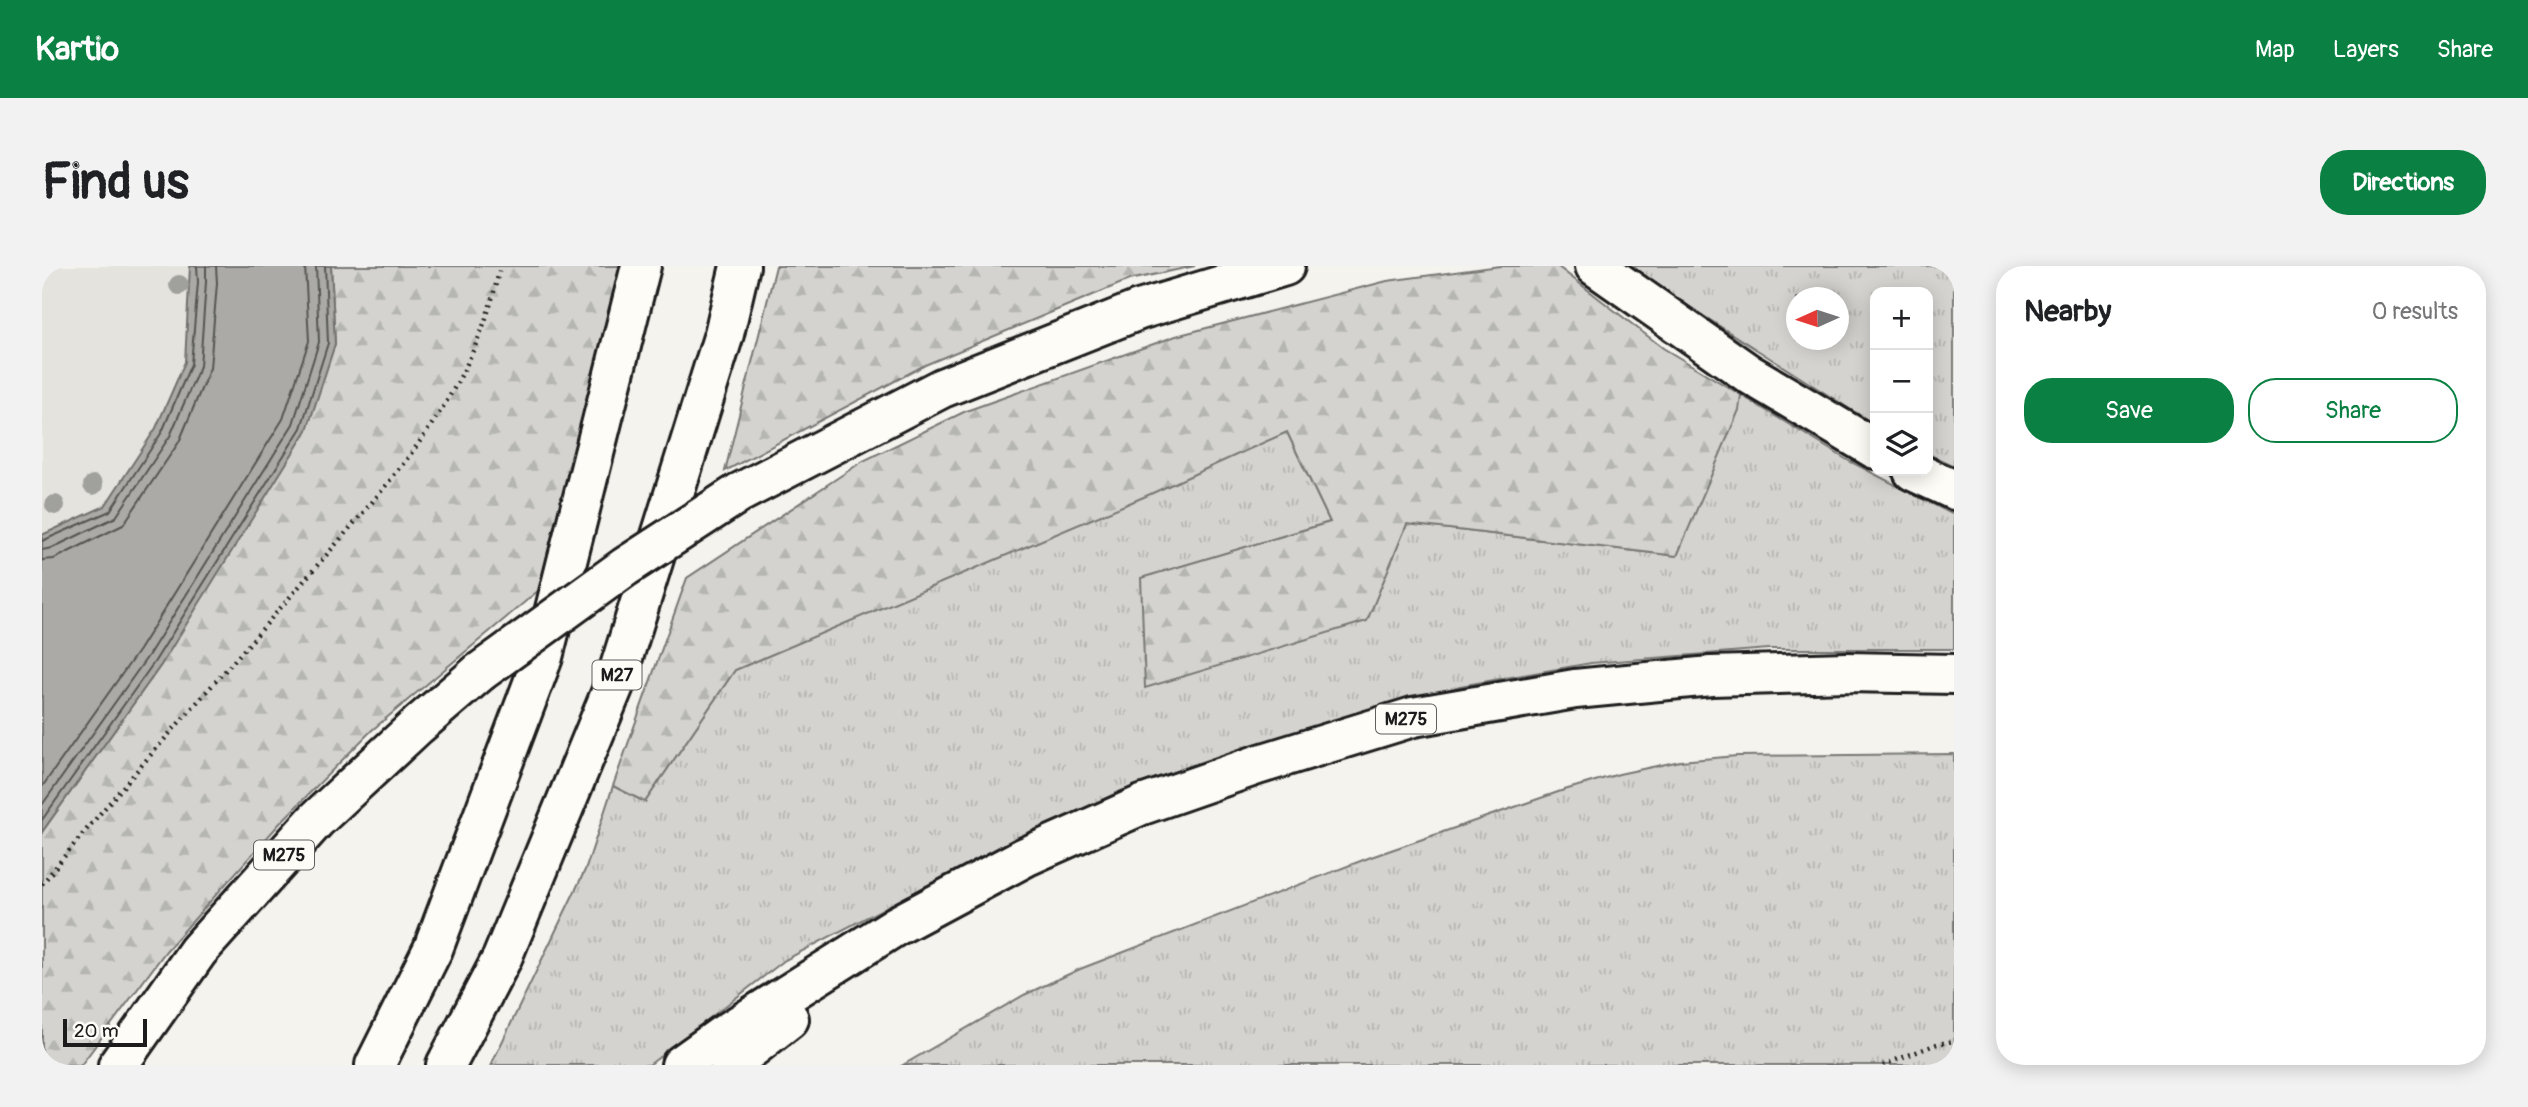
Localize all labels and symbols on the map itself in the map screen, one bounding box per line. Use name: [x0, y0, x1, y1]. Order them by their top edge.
north arrow: [1786, 287, 1849, 350]
road number: M27: [592, 660, 642, 690]
road number: M275: [1376, 704, 1436, 733]
road number: M275: [254, 840, 314, 870]
scale bar: [63, 1016, 147, 1048]

